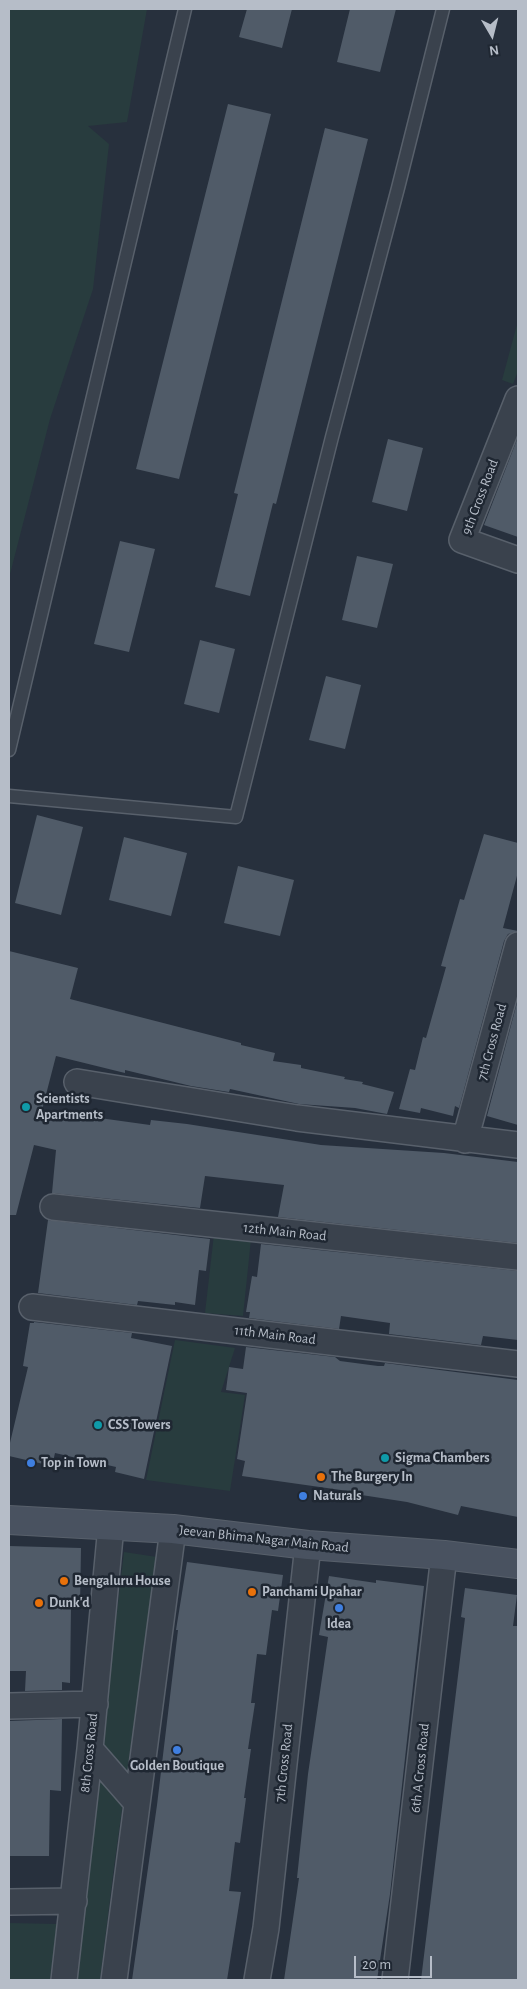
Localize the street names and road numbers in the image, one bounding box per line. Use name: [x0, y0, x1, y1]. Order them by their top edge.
street label: 9th Cross Road: [458, 457, 502, 537]
street label: 7th Cross Road: [474, 1002, 510, 1082]
street label: 12th Main Road: [243, 1219, 327, 1245]
street label: 11th Main Road: [233, 1322, 317, 1348]
street label: Jeevan Bhima Nagar Main Road: [178, 1522, 350, 1556]
street label: 8th Cross Road: [76, 1713, 102, 1793]
street label: 6th A Cross Road: [407, 1722, 433, 1814]
street label: 7th Cross Road: [272, 1723, 296, 1803]

